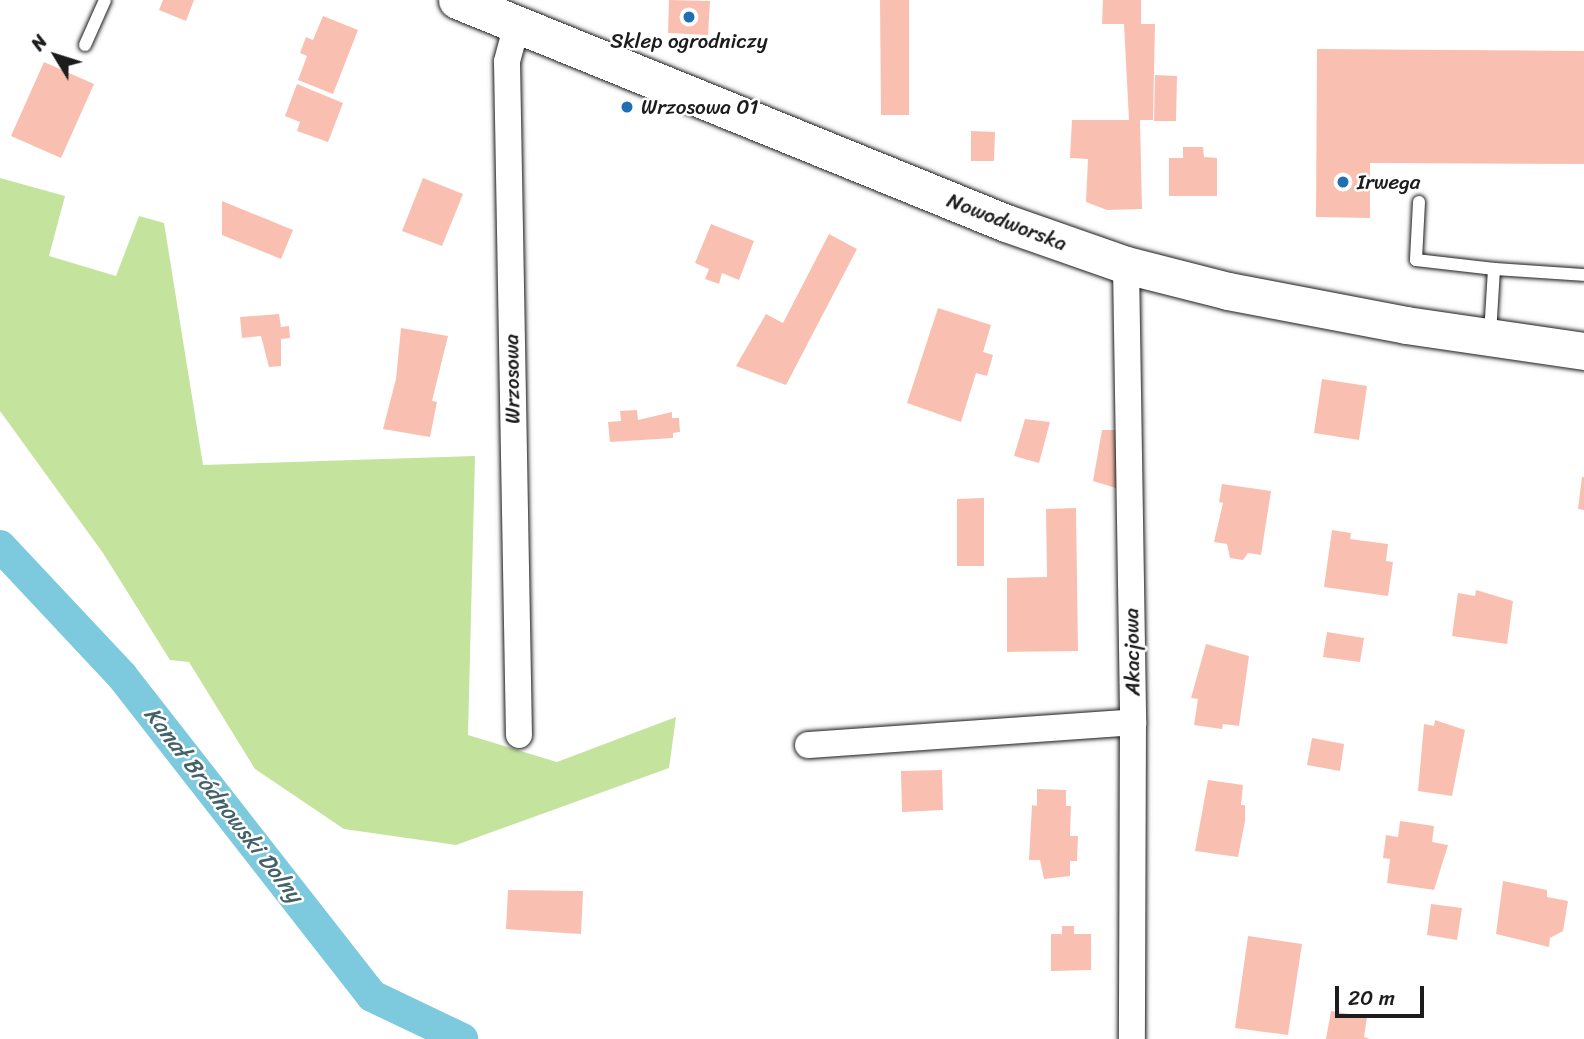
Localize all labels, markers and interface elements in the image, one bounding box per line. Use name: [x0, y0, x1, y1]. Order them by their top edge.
marker: Sklep ogrodniczy: [681, 9, 697, 25]
north arrow: [21, 21, 91, 91]
text: N: [22, 27, 56, 58]
place label: Sklep ogrodniczy: [610, 28, 768, 54]
place label: Wrzosowa 01: [641, 94, 759, 120]
marker: Wrzosowa 01: [619, 99, 635, 115]
place label: Irwega: [1357, 169, 1420, 195]
marker: Irwega: [1335, 174, 1351, 190]
street label: Nowodworska: [944, 188, 1070, 256]
street label: Wrzosowa: [499, 334, 525, 424]
street label: Akacjowa: [1119, 608, 1145, 696]
water label: Kanał Bródnowski Dolny: [138, 701, 308, 909]
scale bar: [1339, 972, 1428, 1016]
text: 20 m: [1348, 979, 1395, 1017]

